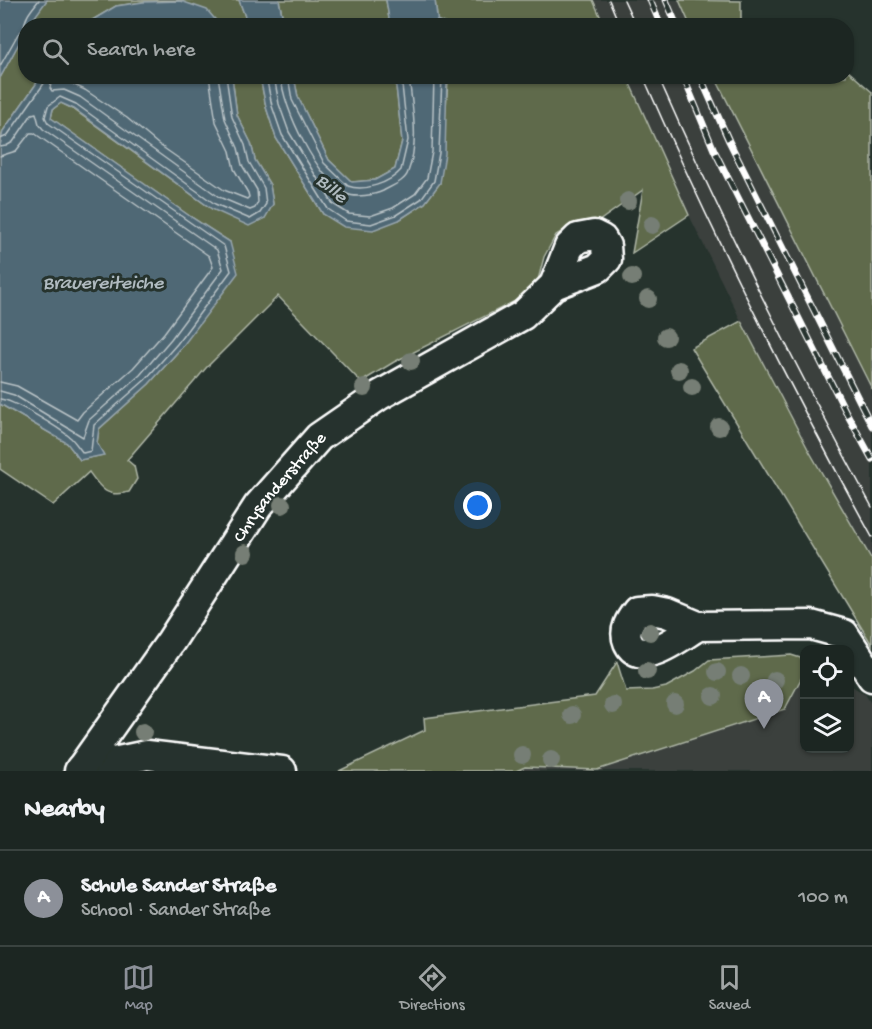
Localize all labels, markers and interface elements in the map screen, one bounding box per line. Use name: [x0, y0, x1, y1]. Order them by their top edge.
search box: [18, 18, 854, 84]
icon: search: [39, 35, 72, 68]
text: Search here: [87, 38, 195, 64]
water label: Bille: [310, 170, 352, 210]
water label: Brauereiteiche: [43, 273, 164, 296]
street label: Chrysanderstraße: [229, 428, 332, 547]
your location: [463, 491, 492, 520]
map controls: [800, 645, 854, 753]
button: locate: [800, 645, 854, 699]
pin: A: [744, 680, 783, 729]
button: layers: [800, 699, 854, 753]
text: Nearby: [24, 795, 105, 826]
text: Schule Sander Straße: [81, 874, 276, 900]
text: A: [38, 887, 49, 910]
text: 100 m: [798, 887, 848, 910]
text: School · Sander Straße: [81, 900, 271, 923]
tab: Map: [122, 961, 155, 1016]
tab: Directions: [399, 961, 465, 1016]
tab: Saved: [709, 961, 750, 1016]

